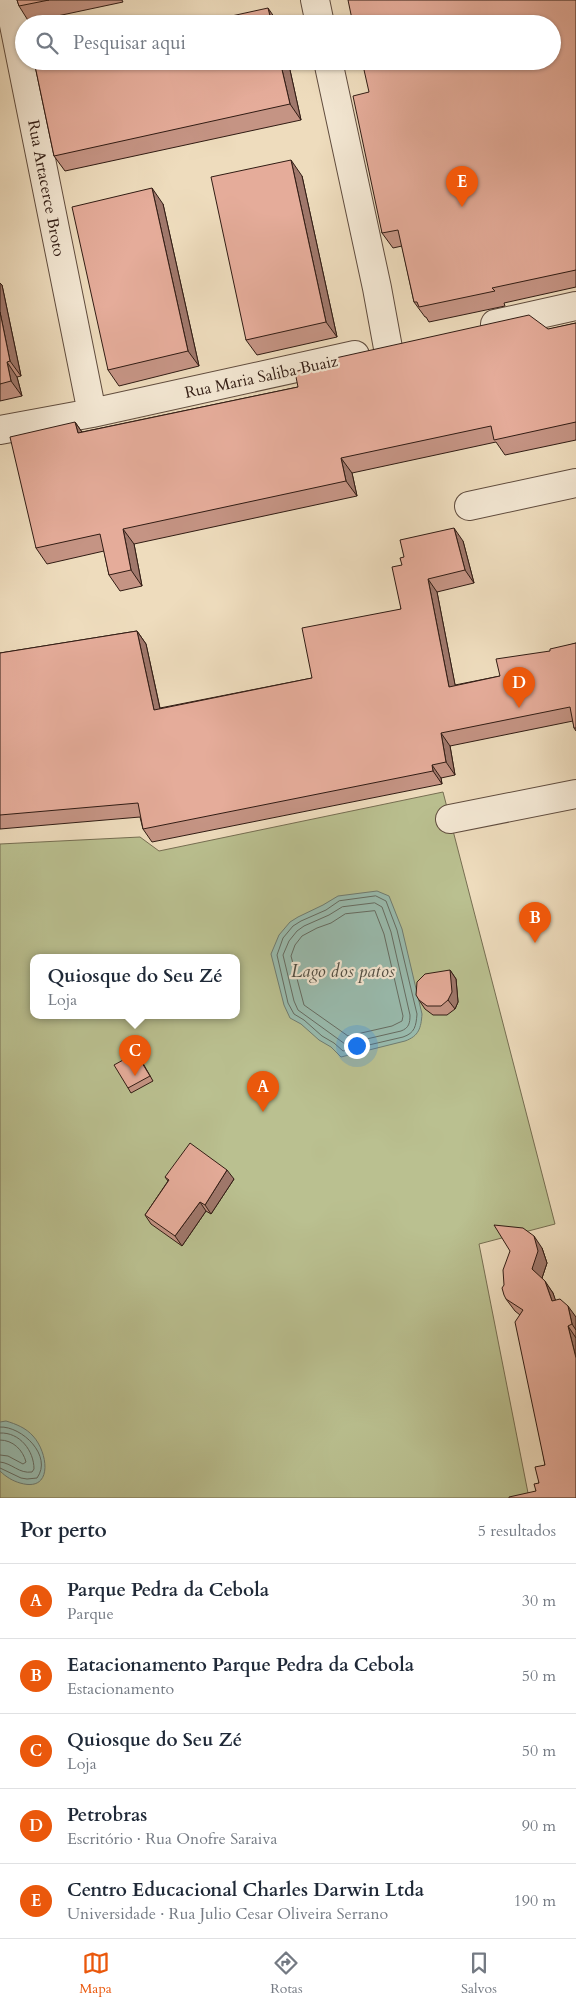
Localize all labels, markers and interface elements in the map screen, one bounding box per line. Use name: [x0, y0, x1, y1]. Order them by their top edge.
search box: [15, 15, 561, 70]
icon: search: [33, 29, 61, 57]
text: Pesquisar aqui: [73, 30, 186, 56]
street label: Rua Artacerce Broto: [22, 118, 70, 259]
pin: E: [446, 166, 478, 207]
street label: Rua Maria Saliba Buaiz: [183, 350, 340, 404]
pin: D: [503, 667, 535, 708]
pin: B: [519, 902, 551, 943]
popup: [30, 954, 240, 1019]
water label: Lago dos patos: [291, 959, 395, 984]
text: Quiosque do Seu Zé: [47, 963, 223, 989]
text: Loja: [47, 989, 77, 1011]
your location: [344, 1033, 370, 1059]
pin: C: [119, 1035, 151, 1076]
pin: A: [247, 1071, 279, 1112]
text: Por perto: [20, 1516, 107, 1545]
text: 5 resultados: [478, 1520, 556, 1542]
text: Parque Pedra da Cebola: [67, 1577, 269, 1603]
text: A: [30, 1590, 42, 1612]
text: 30 m: [522, 1590, 556, 1612]
text: Parque: [67, 1603, 114, 1625]
text: Eatacionamento Parque Pedra da Cebola: [67, 1652, 414, 1678]
text: B: [30, 1665, 42, 1687]
text: 50 m: [522, 1665, 556, 1687]
text: Estacionamento: [67, 1678, 174, 1700]
text: Quiosque do Seu Zé: [67, 1727, 242, 1753]
text: C: [30, 1740, 42, 1762]
text: 50 m: [522, 1740, 556, 1762]
text: Loja: [67, 1753, 97, 1775]
text: Petrobras: [67, 1802, 147, 1828]
text: D: [29, 1815, 43, 1837]
text: 90 m: [522, 1815, 556, 1837]
text: Escritório · Rua Onofre Saraiva: [67, 1828, 277, 1850]
text: Centro Educacional Charles Darwin Ltda: [67, 1877, 424, 1903]
text: E: [31, 1890, 41, 1912]
text: 190 m: [514, 1890, 556, 1912]
text: Universidade · Rua Julio Cesar Oliveira Serrano: [67, 1903, 388, 1925]
tab: Mapa: [79, 1949, 112, 1998]
tab: Rotas: [270, 1949, 303, 1998]
tab: Salvos: [461, 1949, 497, 1998]

